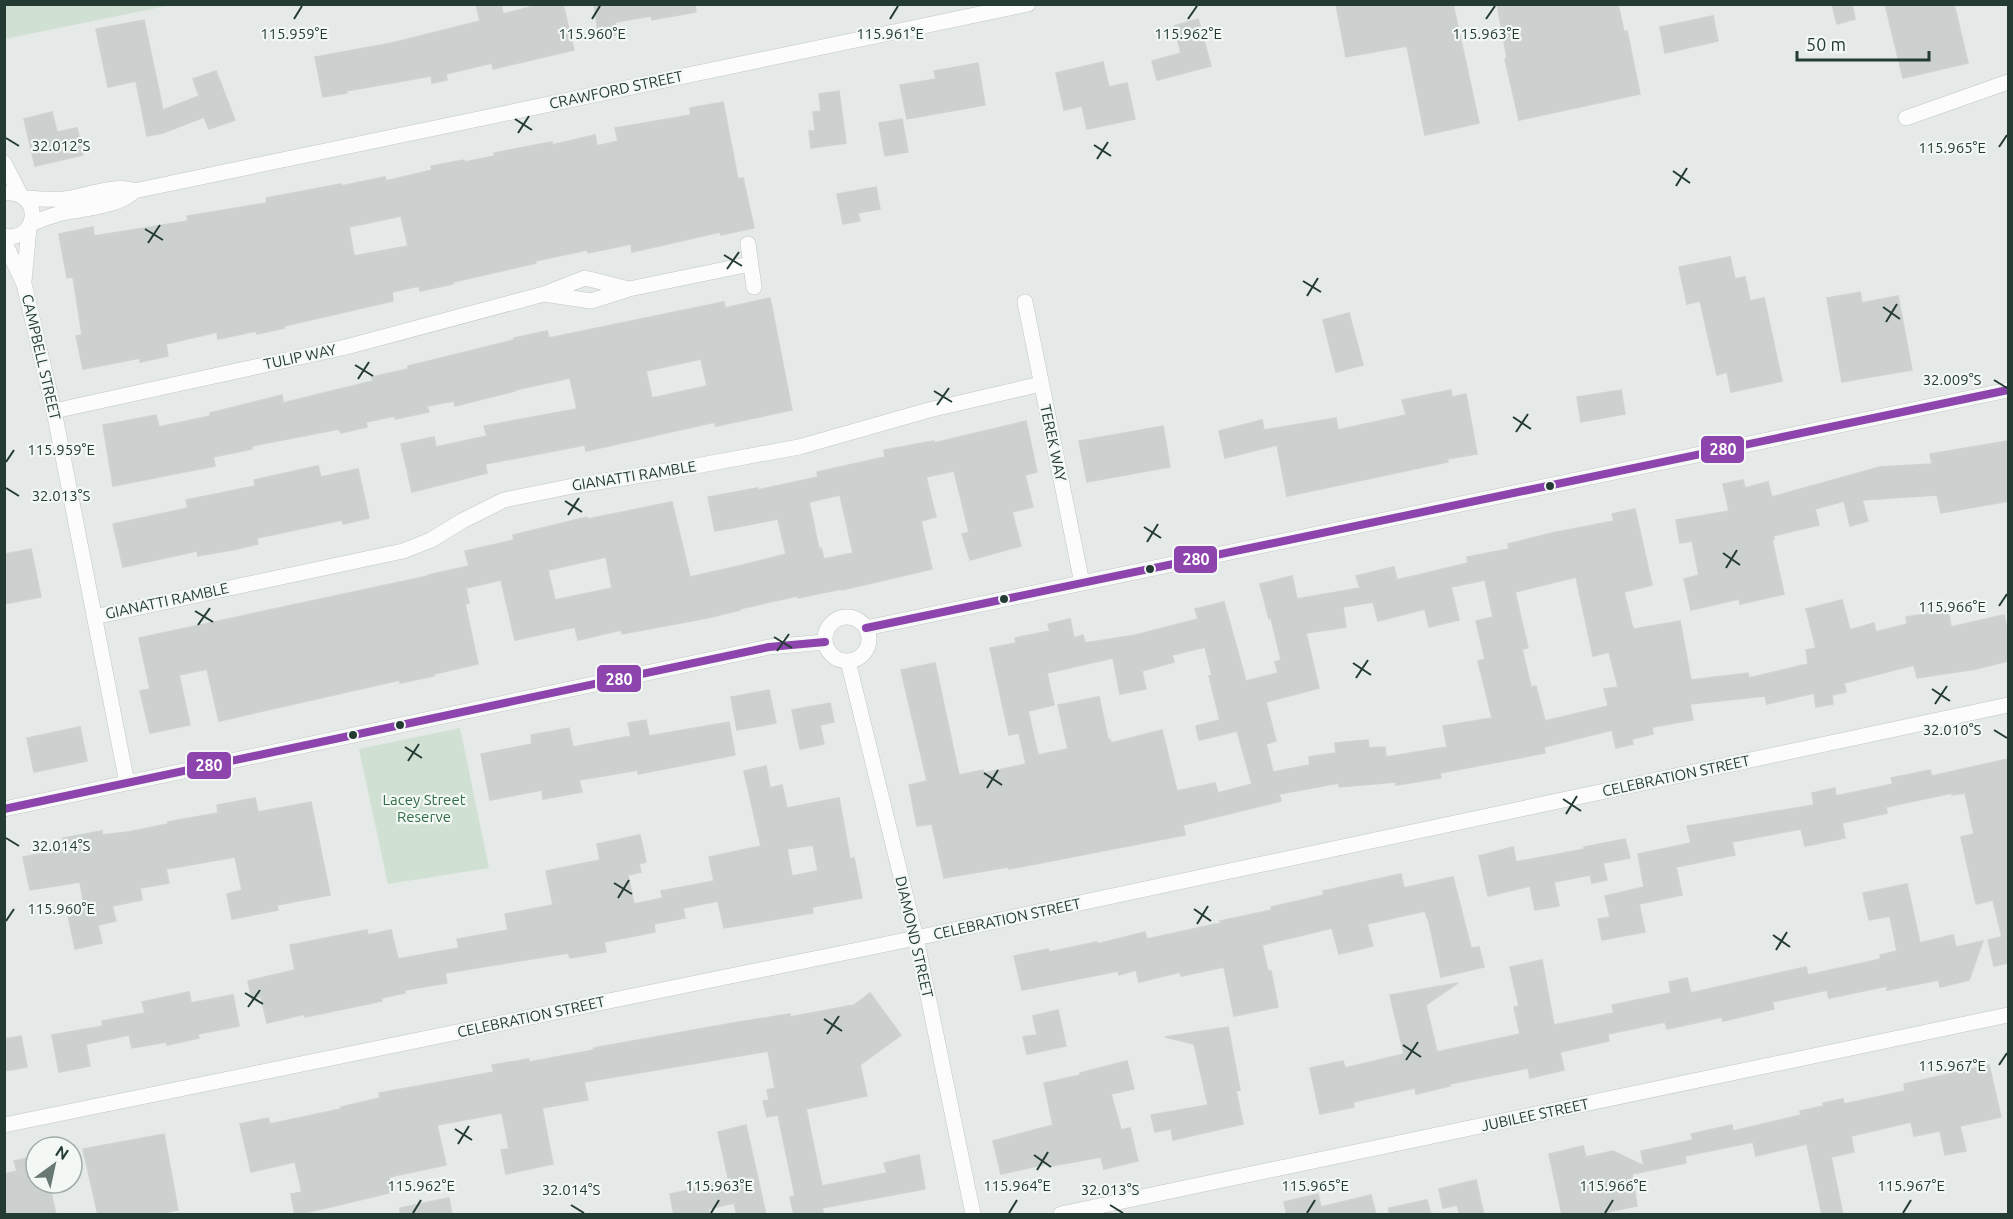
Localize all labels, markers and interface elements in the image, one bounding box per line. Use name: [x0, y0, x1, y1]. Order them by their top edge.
scale bar: [1797, 24, 1929, 62]
text: 115.959°E: [260, 25, 328, 42]
text: 115.960°E: [558, 25, 626, 42]
text: 115.961°E: [856, 25, 924, 42]
text: 115.962°E: [1154, 25, 1222, 42]
text: 115.963°E: [1452, 25, 1520, 42]
text: 50 m: [1806, 34, 1846, 54]
street label: CRAWFORD STREET: [548, 67, 685, 112]
text: 32.012°S: [32, 137, 90, 154]
text: 115.965°E: [1918, 139, 1986, 156]
street label: CAMPBELL STREET: [19, 292, 64, 422]
street label: TULIP WAY: [262, 340, 338, 372]
text: 32.009°S: [1923, 371, 1981, 388]
street label: TEREK WAY: [1037, 403, 1070, 483]
line badge: 280: [1700, 435, 1745, 464]
text: 280: [1709, 440, 1737, 458]
text: 115.959°E: [27, 441, 95, 458]
street label: GIANATTI RAMBLE: [571, 457, 697, 494]
unlabelled marker: [1544, 480, 1556, 492]
text: 32.013°S: [32, 487, 90, 504]
line badge: 280: [1173, 545, 1218, 574]
text: 280: [1182, 550, 1210, 568]
unlabelled marker: [1144, 563, 1156, 575]
street label: GIANATTI RAMBLE: [104, 579, 230, 622]
unlabelled marker: [998, 593, 1010, 605]
text: 115.966°E: [1918, 598, 1986, 615]
line badge: 280: [596, 664, 642, 693]
text: 280: [605, 670, 633, 688]
unlabelled marker: [394, 719, 406, 731]
text: 32.010°S: [1923, 721, 1981, 738]
unlabelled marker: [347, 729, 359, 741]
line badge: 280: [186, 751, 232, 780]
street label: CELEBRATION STREET: [1600, 751, 1752, 799]
text: 280: [195, 756, 223, 774]
park label: Lacey Street Reserve: [382, 791, 466, 825]
text: 32.014°S: [32, 837, 90, 854]
street label: DIAMOND STREET: [892, 874, 937, 1000]
street label: CELEBRATION STREET: [931, 894, 1083, 942]
text: 115.960°E: [27, 900, 95, 917]
street label: CELEBRATION STREET: [455, 992, 607, 1040]
text: 115.967°E: [1918, 1057, 1986, 1074]
street label: JUBILEE STREET: [1480, 1095, 1591, 1134]
north arrow: [24, 1135, 84, 1195]
text: N: [52, 1142, 72, 1163]
text: 115.962°E: [387, 1177, 455, 1194]
text: 115.963°E: [685, 1177, 753, 1194]
text: 115.964°E: [983, 1177, 1051, 1194]
text: 115.965°E: [1281, 1177, 1349, 1194]
text: 115.966°E: [1579, 1177, 1647, 1194]
text: 115.967°E: [1877, 1177, 1945, 1194]
text: 32.014°S: [542, 1181, 600, 1198]
text: 32.013°S: [1081, 1181, 1139, 1198]

